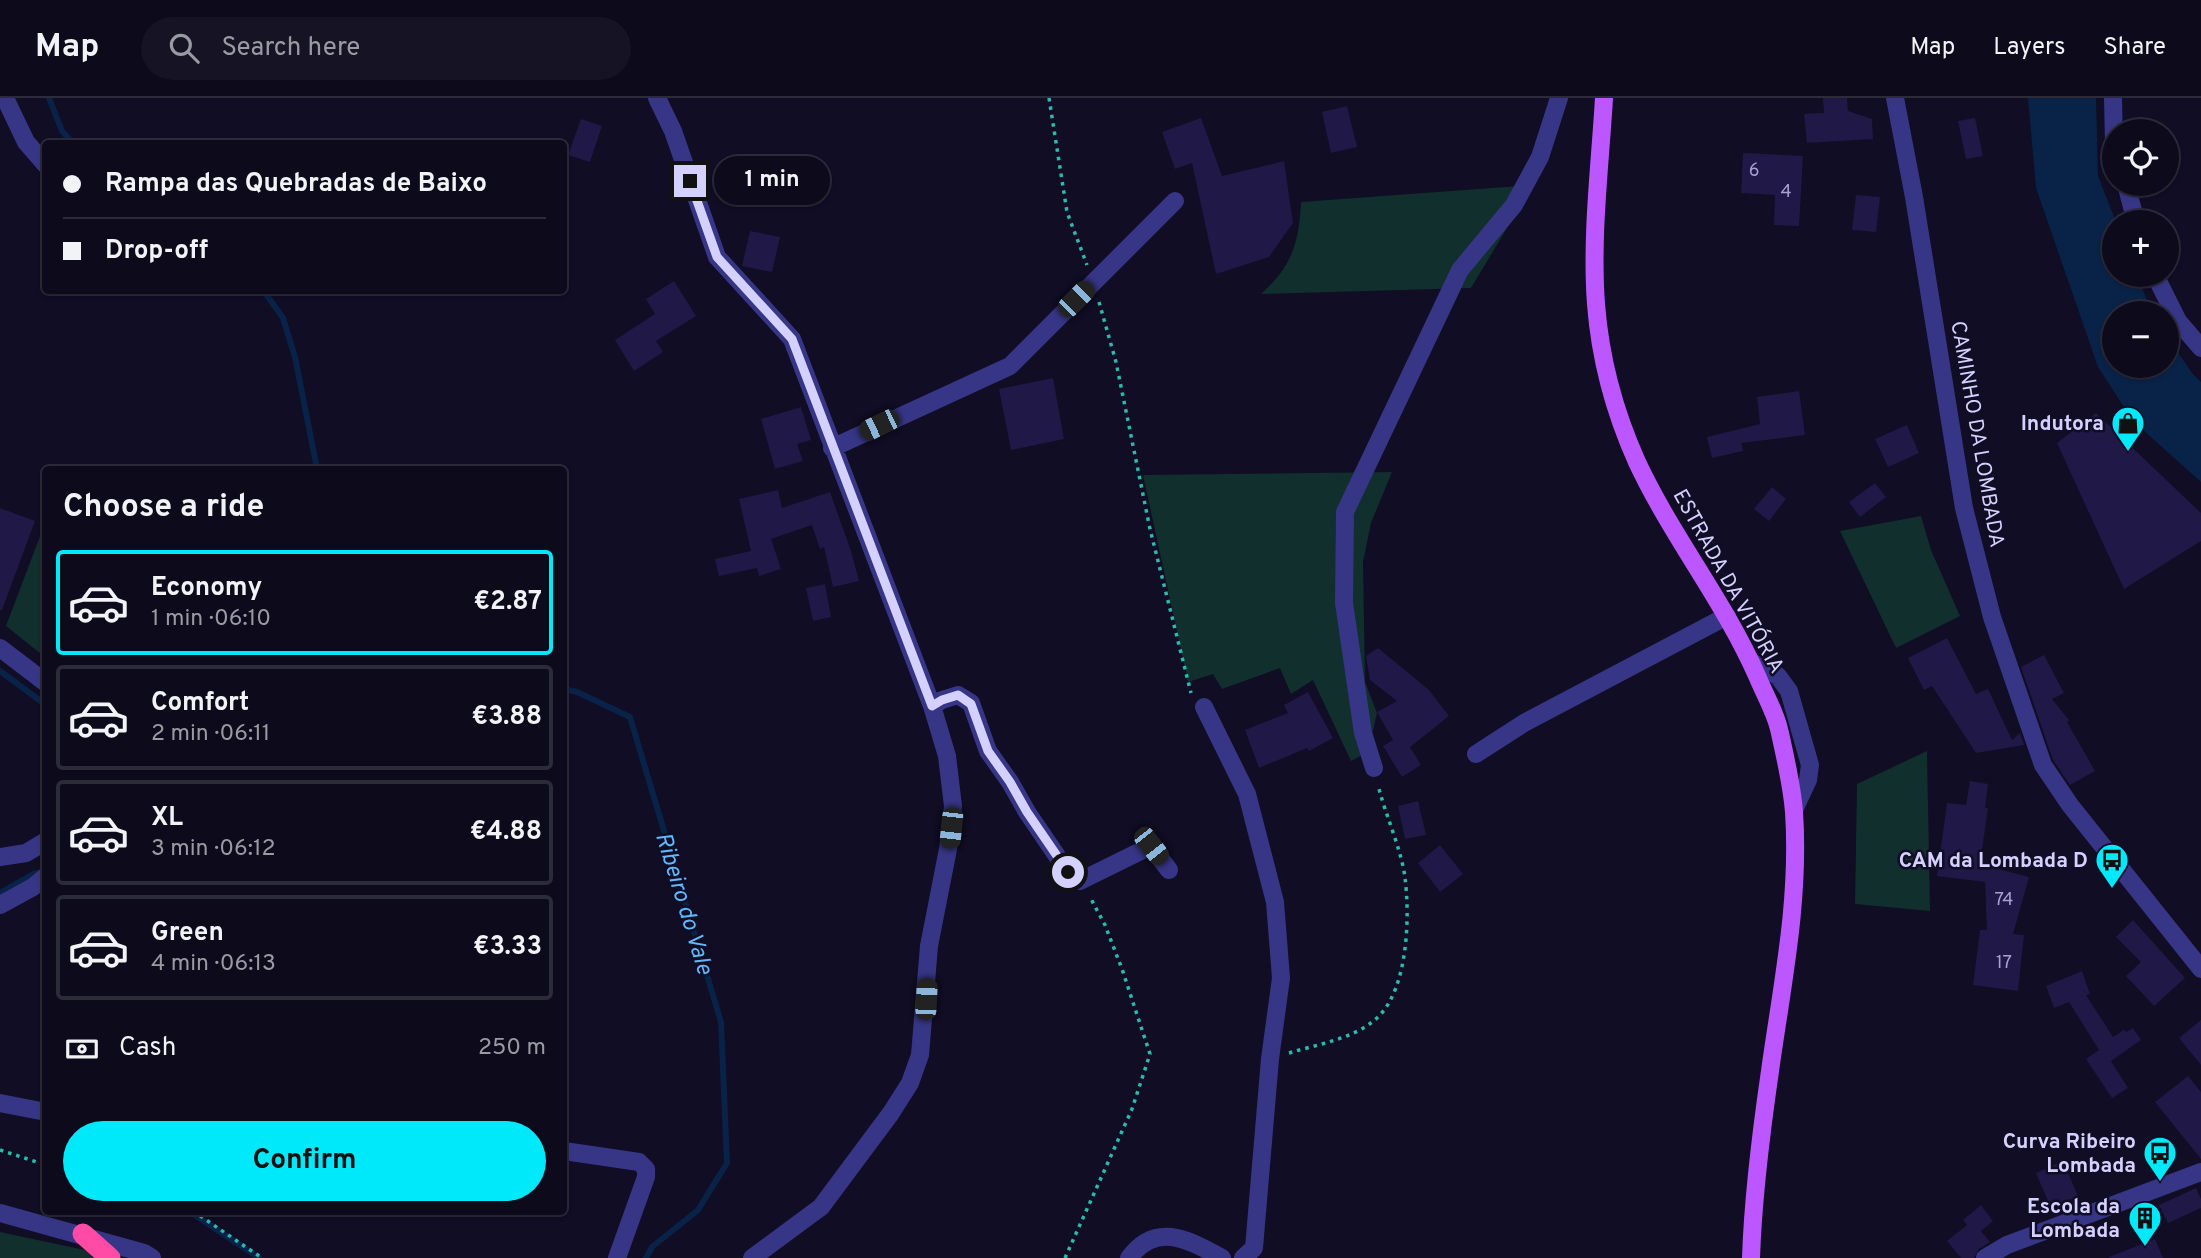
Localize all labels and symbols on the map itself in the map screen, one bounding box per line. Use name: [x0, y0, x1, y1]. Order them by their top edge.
callout: 1 min: [714, 156, 830, 206]
house number: 6: [1749, 160, 1759, 183]
route end: [674, 165, 706, 197]
house number: 4: [1780, 181, 1792, 204]
car: [1054, 277, 1099, 321]
street label: CAMINHO DA LOMBADA: [1943, 319, 2010, 550]
shop icon: Indutora: [2109, 404, 2147, 453]
car: [856, 406, 903, 444]
place label: Indutora: [2021, 411, 2104, 438]
street label: ESTRADA DA VITÓRIA: [1666, 484, 1790, 679]
car: [939, 806, 964, 850]
car: [1130, 823, 1173, 869]
water label: Ribeiro do Vale: [647, 829, 718, 979]
bus stop icon: CAM da Lombada D: [2093, 841, 2131, 890]
place label: CAM da Lombada D: [1899, 848, 2088, 875]
route start: [1052, 856, 1084, 888]
house number: 74: [1995, 889, 2013, 912]
house number: 17: [1996, 952, 2012, 975]
car: [915, 977, 938, 1021]
place label: Curva Ribeiro Lombada: [2003, 1129, 2136, 1180]
bus stop icon: Curva Ribeiro Lombada: [2141, 1134, 2179, 1183]
place label: Escola da Lombada: [2027, 1194, 2120, 1245]
building icon: Escola da Lombada: [2126, 1199, 2164, 1248]

